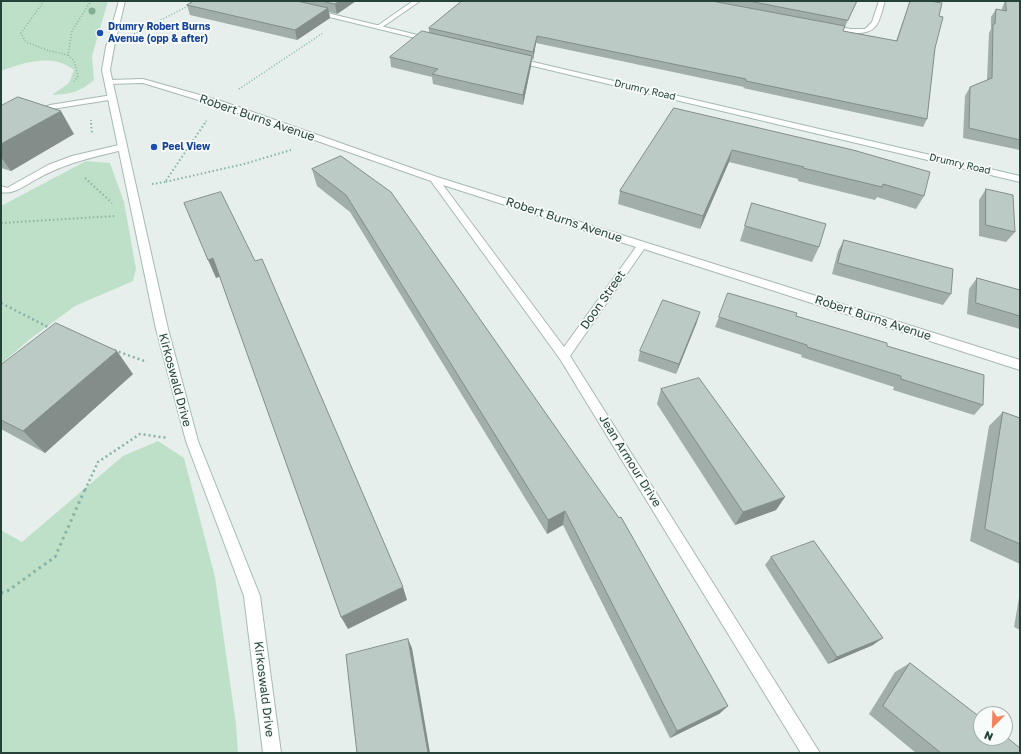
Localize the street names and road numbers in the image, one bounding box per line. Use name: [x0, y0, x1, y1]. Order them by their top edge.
street label: Drumry Road: [613, 77, 677, 103]
street label: Robert Burns Avenue: [197, 91, 317, 145]
street label: Drumry Road: [928, 151, 992, 177]
street label: Robert Burns Avenue: [504, 194, 624, 246]
street label: Doon Street: [577, 268, 629, 332]
street label: Robert Burns Avenue: [813, 292, 933, 344]
street label: Kirkoswald Drive: [156, 332, 194, 428]
street label: Jean Armour Drive: [596, 412, 664, 510]
street label: Kirkoswald Drive: [251, 640, 277, 738]

